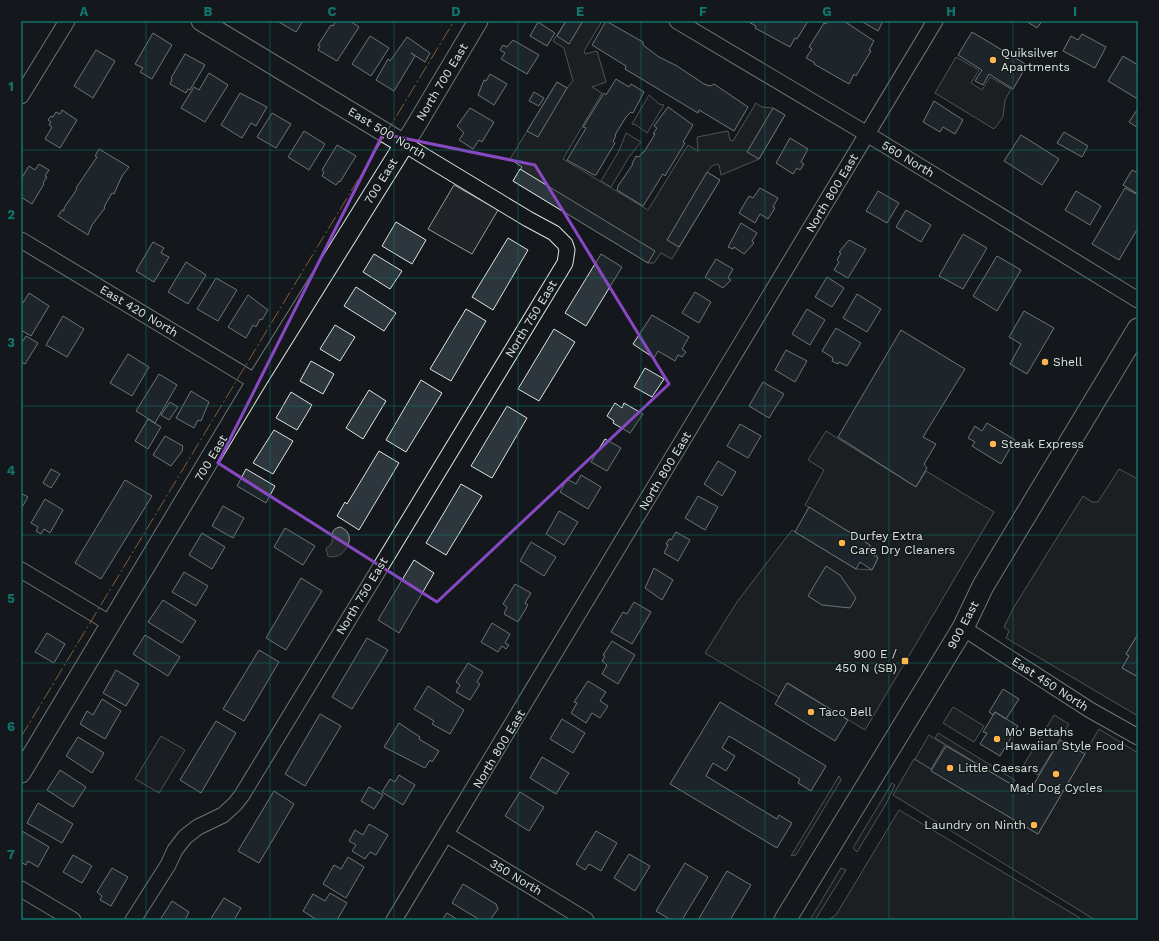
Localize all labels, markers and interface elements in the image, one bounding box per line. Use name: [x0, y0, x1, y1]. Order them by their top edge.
text: A: [80, 4, 89, 19]
text: B: [204, 4, 213, 19]
text: C: [328, 4, 337, 19]
text: D: [451, 4, 461, 19]
text: E: [576, 4, 584, 19]
text: F: [699, 4, 707, 19]
text: G: [822, 4, 832, 19]
text: H: [946, 4, 956, 19]
text: I: [1073, 4, 1077, 19]
street label: North 700 East: [413, 41, 471, 123]
place label: Quiksilver Apartments: [1001, 46, 1070, 74]
marker: Quiksilver Apartments: [988, 55, 998, 65]
text: 1: [8, 79, 14, 94]
street label: East 500 North: [345, 104, 429, 162]
street label: 560 North: [879, 138, 937, 180]
street label: North 800 East: [803, 151, 861, 235]
street label: 700 East: [361, 156, 401, 206]
text: 2: [7, 207, 15, 222]
street label: North 750 East: [502, 278, 560, 360]
street label: East 420 North: [97, 282, 181, 340]
text: 3: [7, 335, 15, 350]
place label: Shell: [1053, 355, 1083, 369]
marker: Shell: [1040, 357, 1050, 367]
street label: North 800 East: [636, 429, 694, 513]
street label: 700 East: [192, 432, 230, 484]
place label: Steak Express: [1001, 437, 1084, 451]
marker: Steak Express: [988, 439, 998, 449]
text: 4: [7, 463, 16, 478]
place label: Durfey Extra Care Dry Cleaners: [850, 529, 955, 557]
marker: Durfey Extra Care Dry Cleaners: [837, 538, 847, 548]
street label: North 750 East: [333, 555, 391, 637]
text: 5: [7, 591, 15, 606]
street label: 900 East: [945, 599, 981, 651]
place label: 900 E / 450 N (SB): [835, 647, 897, 675]
street label: East 450 North: [1009, 654, 1091, 714]
marker: 900 E / 450 N (SB): [900, 656, 910, 666]
place label: Taco Bell: [819, 705, 872, 719]
street label: North 800 East: [470, 707, 528, 791]
marker: Taco Bell: [806, 707, 816, 717]
text: 6: [7, 719, 15, 734]
place label: Mo' Bettahs Hawaiian Style Food: [1005, 725, 1124, 753]
marker: Mo' Bettahs Hawaiian Style Food: [992, 734, 1002, 744]
place label: Little Caesars: [958, 761, 1038, 775]
marker: Little Caesars: [945, 763, 955, 773]
marker: Mad Dog Cycles: [1051, 769, 1061, 779]
place label: Mad Dog Cycles: [1010, 781, 1102, 795]
place label: Laundry on Ninth: [924, 818, 1026, 832]
marker: Laundry on Ninth: [1029, 820, 1039, 830]
text: 7: [7, 847, 15, 862]
street label: 350 North: [487, 856, 545, 898]

